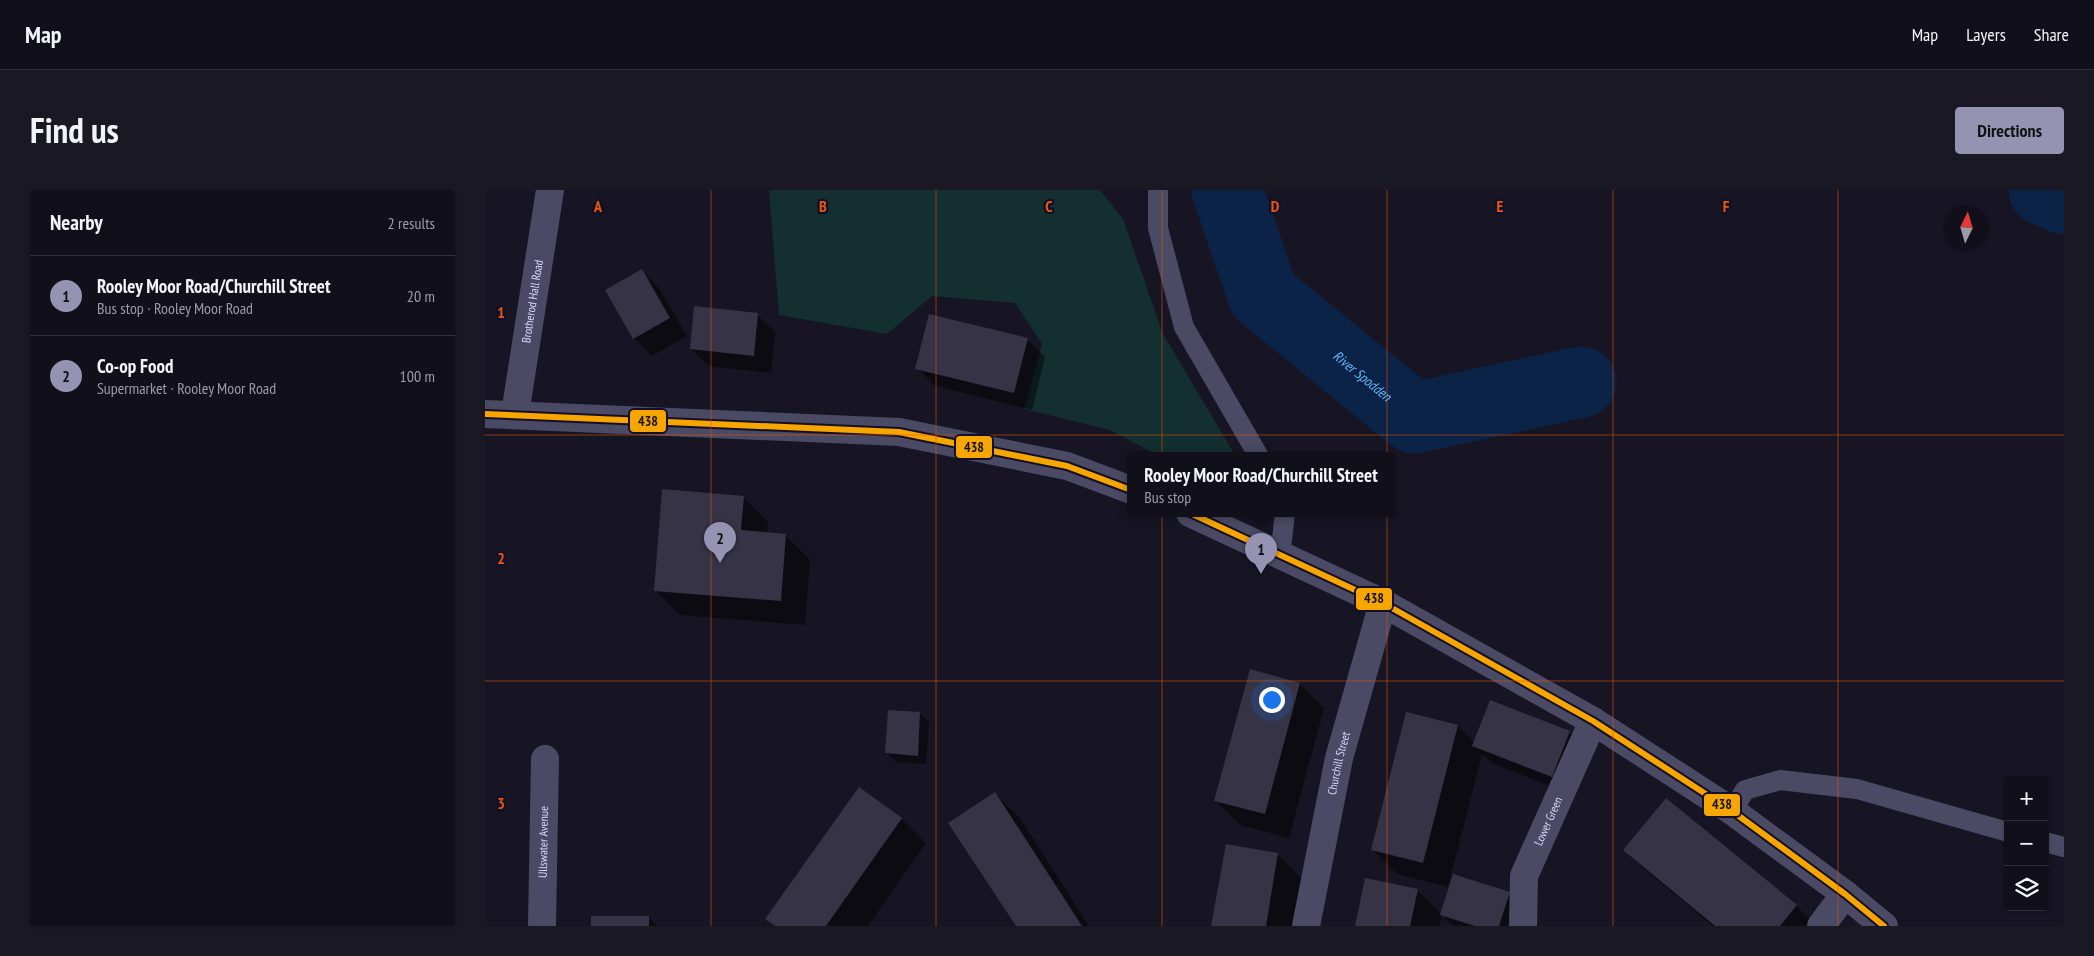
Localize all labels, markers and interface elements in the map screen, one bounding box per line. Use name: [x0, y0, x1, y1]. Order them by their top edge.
text: Map: [25, 19, 62, 50]
text: Map: [1912, 23, 1938, 46]
text: Layers: [1966, 23, 2006, 46]
text: Share: [2034, 23, 2069, 46]
text: Find us: [30, 107, 119, 153]
button: Directions: [1955, 107, 2064, 154]
text: A: [593, 196, 603, 216]
text: B: [819, 196, 827, 216]
text: C: [1045, 196, 1053, 216]
text: D: [1271, 196, 1280, 216]
text: E: [1497, 196, 1504, 216]
text: F: [1723, 196, 1730, 216]
north arrow: [1944, 205, 1989, 250]
text: Nearby: [50, 209, 103, 236]
text: 2 results: [388, 213, 435, 233]
street label: Brotherod Hall Road: [518, 259, 546, 344]
text: Rooley Moor Road/Churchill Street: [97, 274, 330, 298]
text: 1: [62, 286, 70, 306]
text: 20 m: [407, 286, 435, 306]
text: Bus stop · Rooley Moor Road: [97, 298, 253, 318]
text: 1: [497, 302, 505, 322]
water label: River Spodden: [1329, 347, 1396, 405]
text: Co-op Food: [97, 354, 173, 378]
text: 2: [62, 366, 70, 386]
text: 100 m: [400, 366, 435, 386]
text: Supermarket · Rooley Moor Road: [97, 378, 276, 398]
line badge: 438: [629, 409, 667, 433]
text: 438: [638, 412, 658, 430]
line badge: 438: [955, 435, 993, 459]
text: 438: [964, 438, 984, 456]
popup: [1127, 452, 1395, 517]
text: Rooley Moor Road/Churchill Street: [1144, 463, 1378, 487]
text: Bus stop: [1144, 487, 1191, 507]
pin: 2: [704, 522, 736, 563]
pin: 1: [1245, 533, 1277, 574]
text: 2: [497, 548, 505, 568]
line badge: 438: [1355, 587, 1393, 611]
text: 438: [1364, 589, 1384, 607]
your location: [1259, 687, 1285, 713]
street label: Churchill Street: [1324, 729, 1353, 796]
map controls: [2004, 776, 2049, 911]
button: +: [2004, 776, 2049, 821]
text: 3: [497, 793, 505, 813]
line badge: 438: [1703, 793, 1741, 817]
street label: Lower Green: [1531, 794, 1565, 848]
text: 438: [1712, 795, 1732, 813]
street label: Ullswater Avenue: [535, 806, 551, 878]
button: −: [2004, 821, 2049, 866]
button: layers: [2004, 866, 2049, 911]

